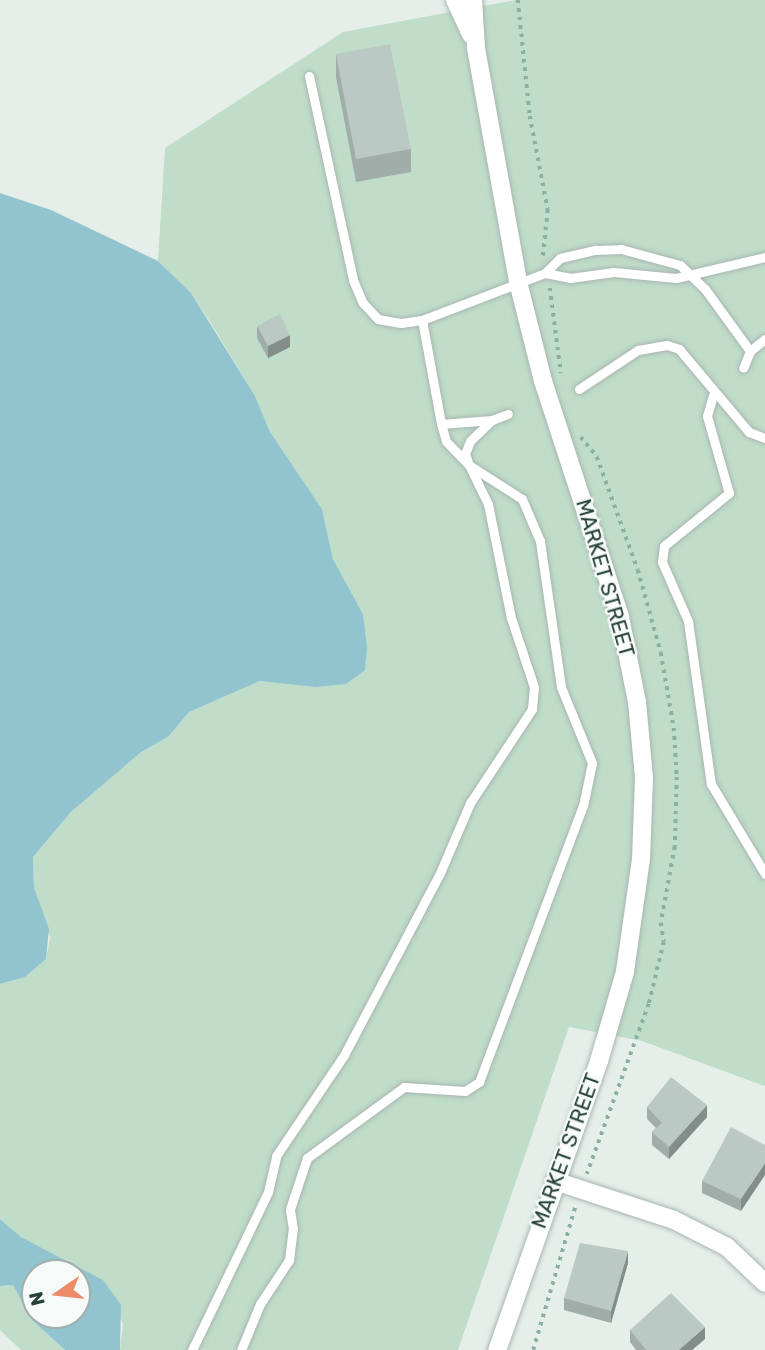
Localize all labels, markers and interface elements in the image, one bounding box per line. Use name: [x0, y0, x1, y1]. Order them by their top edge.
street label: MARKET STREET: [570, 496, 640, 660]
street label: MARKET STREET: [526, 1070, 606, 1232]
north arrow: [21, 1259, 91, 1329]
text: N: [24, 1289, 50, 1308]

